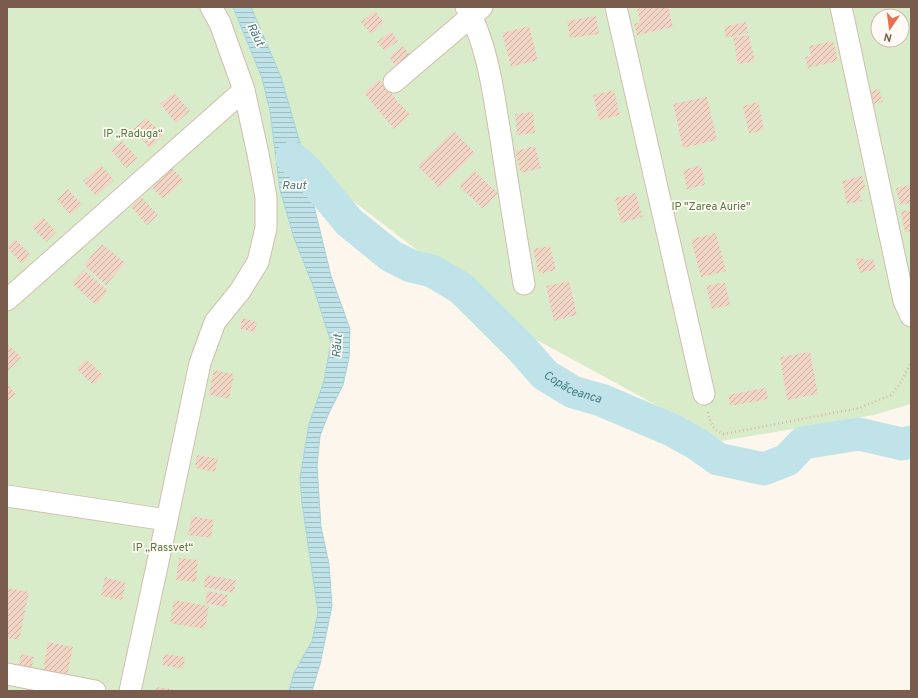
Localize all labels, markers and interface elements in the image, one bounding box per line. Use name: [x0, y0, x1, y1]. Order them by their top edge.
north arrow: [870, 8, 910, 48]
water label: Răut: [243, 21, 268, 50]
text: N: [883, 29, 893, 44]
park label: IP „Raduga“: [103, 127, 163, 141]
water label: Raut: [282, 178, 307, 194]
park label: IP "Zarea Aurie": [672, 200, 750, 214]
water label: Răut: [329, 333, 347, 358]
water label: Copăceanca: [540, 368, 604, 408]
park label: IP „Rassvet“: [133, 541, 194, 555]

